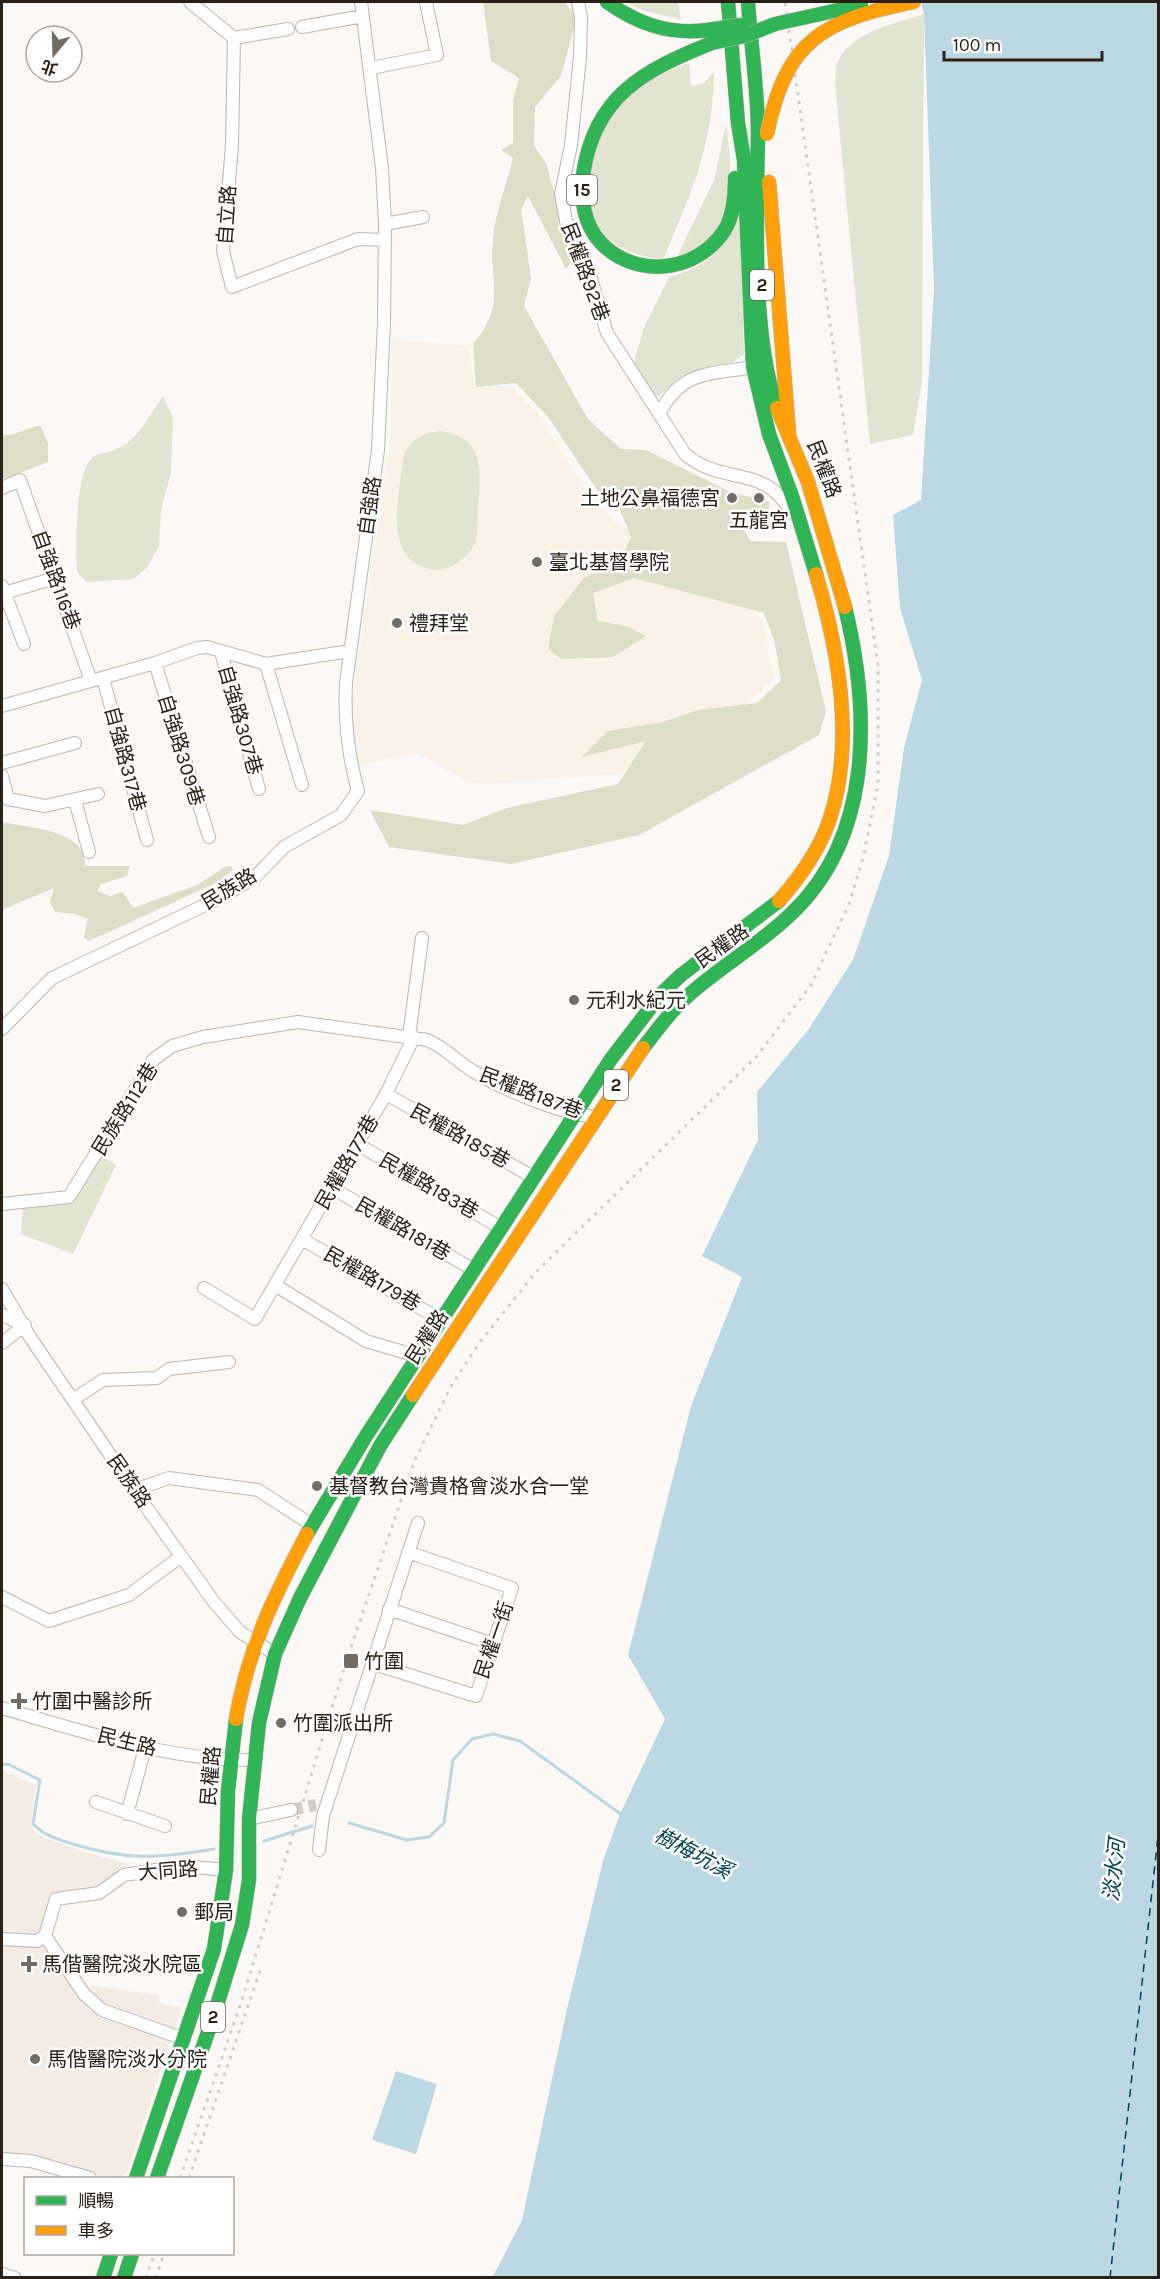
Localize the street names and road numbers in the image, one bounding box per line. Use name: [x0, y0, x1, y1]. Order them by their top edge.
road number: 15: [567, 175, 597, 205]
street label: 自立路: [213, 184, 241, 246]
street label: 民權路92巷: [557, 220, 613, 324]
road number: 2: [750, 270, 774, 300]
street label: 民權路: [803, 437, 845, 501]
street label: 自強路: [354, 475, 386, 537]
street label: 自強路116巷: [27, 527, 85, 633]
street label: 自強路307巷: [213, 662, 267, 778]
street label: 自強路309巷: [153, 692, 209, 808]
street label: 自強路317巷: [100, 704, 150, 814]
street label: 民族路: [197, 864, 261, 914]
street label: 民權路: [691, 919, 753, 973]
street label: 民族路112巷: [87, 1058, 163, 1160]
street label: 民權路187巷: [476, 1063, 586, 1123]
road number: 2: [604, 1070, 628, 1100]
street label: 民權路185巷: [406, 1099, 514, 1173]
street label: 民權路177巷: [311, 1111, 383, 1213]
street label: 民權路183巷: [375, 1148, 483, 1224]
street label: 民權路181巷: [352, 1193, 454, 1265]
street label: 民權路179巷: [320, 1242, 424, 1316]
street label: 民權路: [401, 1306, 453, 1368]
street label: 民族路: [102, 1450, 156, 1512]
street label: 民權一街: [470, 1598, 518, 1682]
street label: 民生路: [95, 1724, 159, 1760]
street label: 民權路: [197, 1745, 225, 1807]
street label: 大同路: [137, 1857, 199, 1885]
road number: 2: [201, 2002, 225, 2032]

